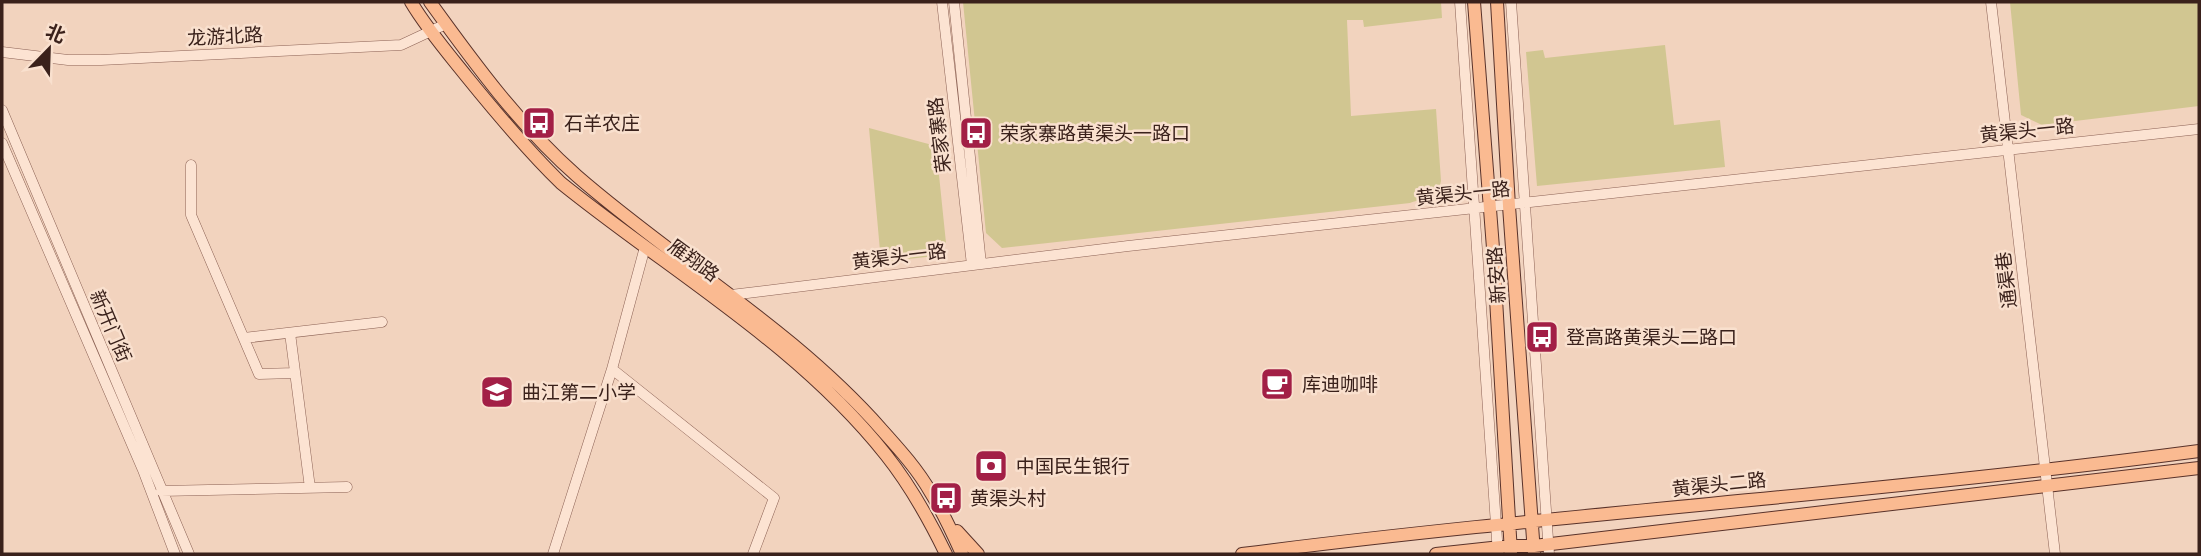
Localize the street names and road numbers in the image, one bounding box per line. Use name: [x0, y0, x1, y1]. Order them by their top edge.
street label: 龙游北路: [186, 23, 264, 50]
street label: 荣家寨路: [923, 96, 956, 174]
street label: 黄渠头一路: [1979, 114, 2076, 147]
street label: 黄渠头一路: [1415, 177, 1512, 210]
street label: 雁翔路: [664, 234, 724, 286]
street label: 黄渠头一路: [851, 239, 948, 274]
street label: 新安路: [1483, 246, 1510, 304]
street label: 通渠巷: [1992, 250, 2021, 310]
street label: 新开门街: [85, 287, 136, 366]
street label: 黄渠头二路: [1671, 468, 1768, 501]

